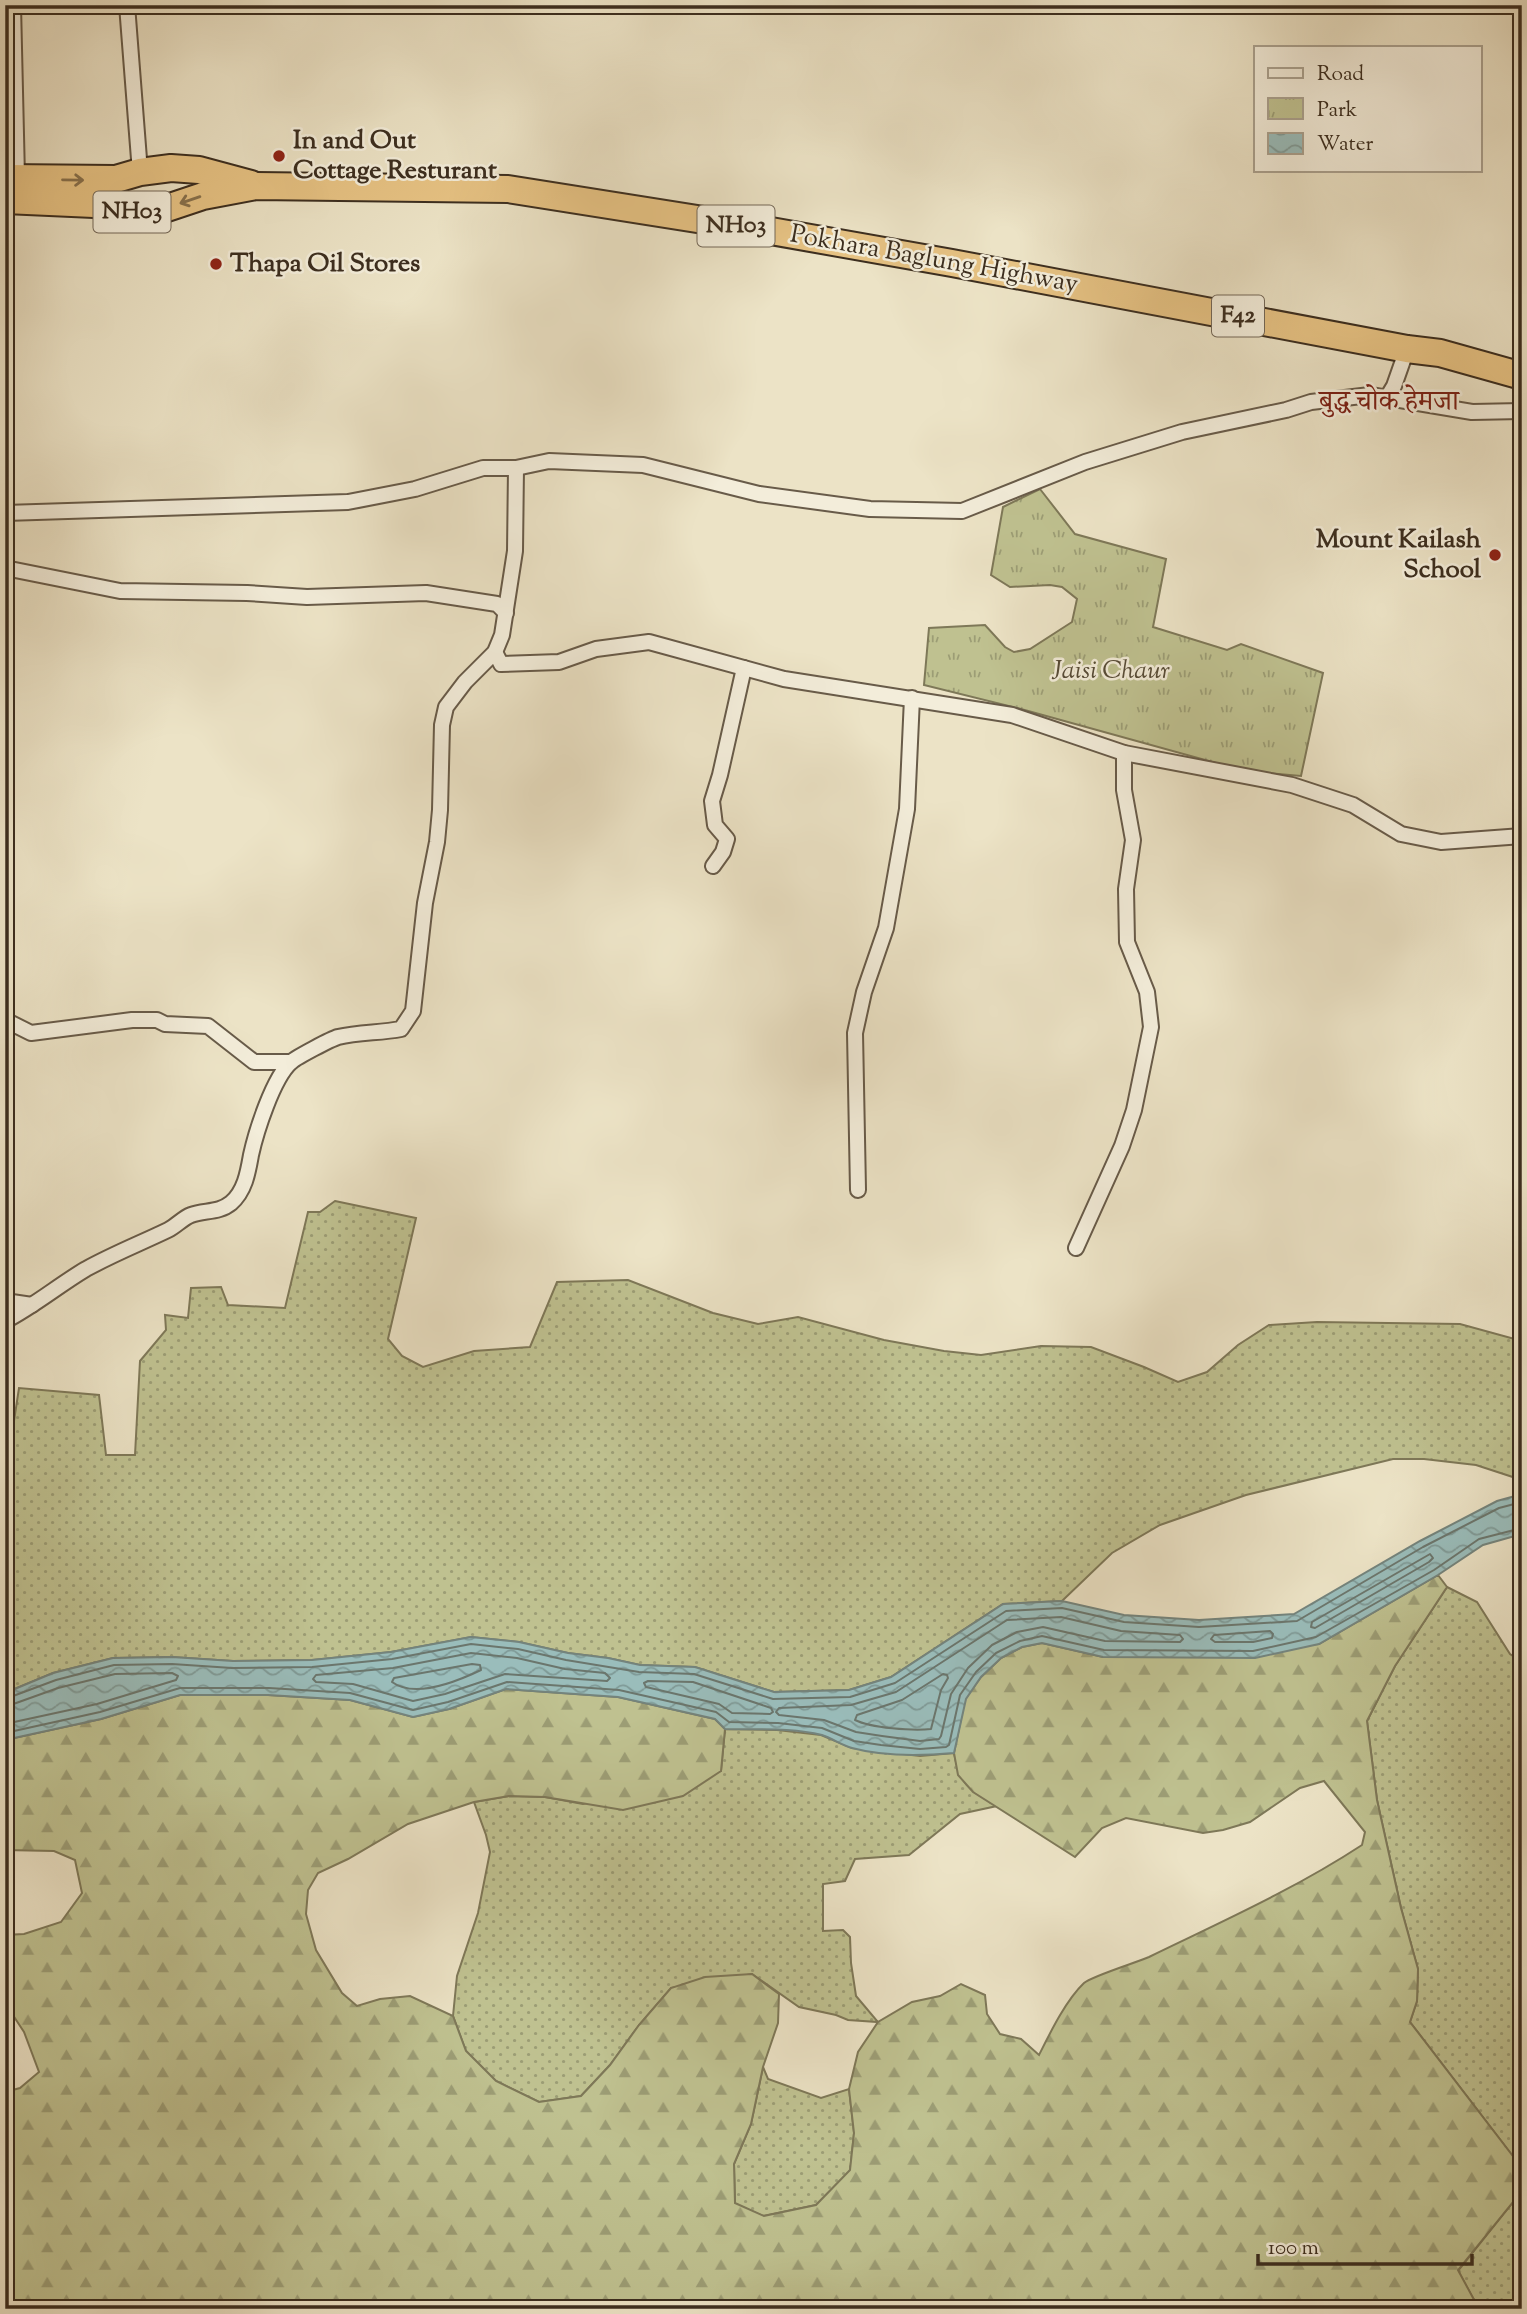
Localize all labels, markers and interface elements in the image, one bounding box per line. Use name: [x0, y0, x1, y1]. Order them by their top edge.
legend: [1254, 46, 1482, 172]
text: Road: [1317, 60, 1364, 90]
text: Park: [1317, 96, 1358, 126]
place label: In and Out Cottage Resturant: [293, 123, 497, 190]
text: Water: [1317, 130, 1374, 160]
marker: In and Out Cottage Resturant: [271, 148, 287, 164]
one-way arrow: [62, 173, 85, 187]
road number: NH03: [94, 192, 170, 232]
one-way arrow: [179, 195, 201, 207]
road number: NH03: [698, 206, 774, 246]
street label: Pokhara Baglung Highway: [787, 216, 1081, 304]
place label: Thapa Oil Stores: [230, 246, 420, 283]
marker: Thapa Oil Stores: [208, 256, 224, 272]
road number: F42: [1212, 296, 1264, 337]
district label: बुद्ध चोक हेमजा: [1317, 383, 1461, 423]
place label: Mount Kailash School: [1316, 522, 1482, 589]
marker: Mount Kailash School: [1487, 547, 1503, 563]
park label: Jaisi Chaur: [1051, 653, 1170, 690]
scale bar: [1258, 2223, 1471, 2267]
text: 100 m: [1268, 2234, 1319, 2264]

